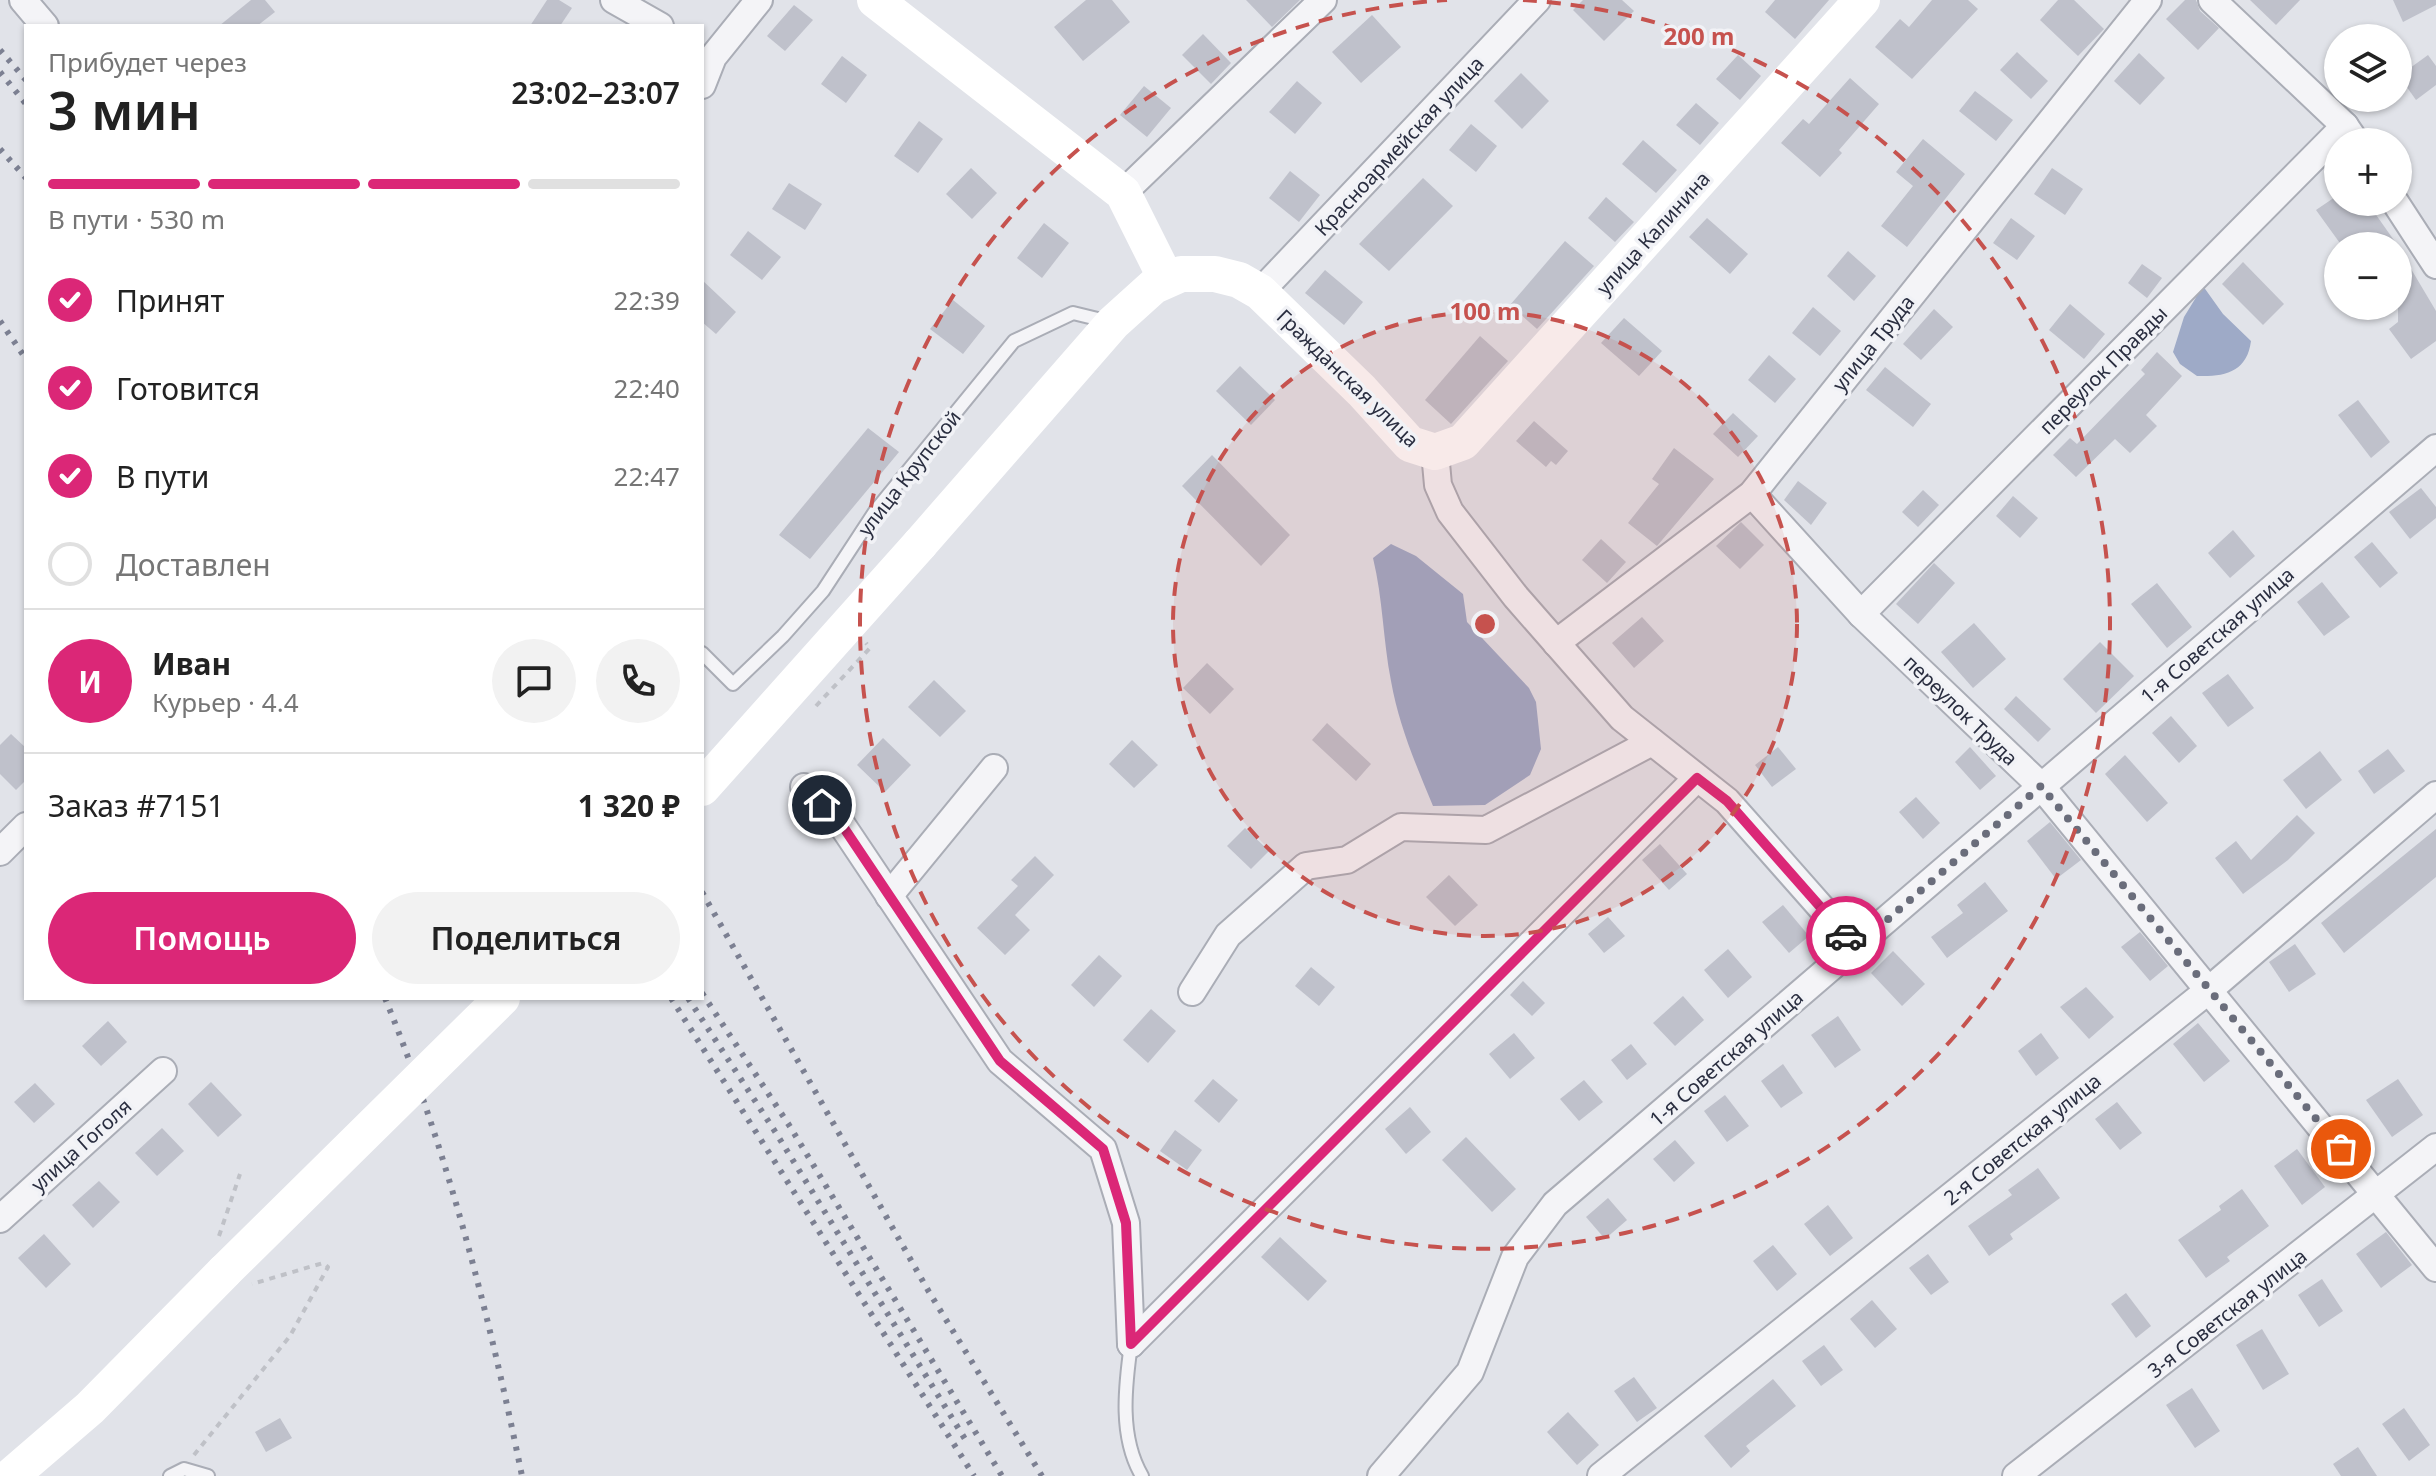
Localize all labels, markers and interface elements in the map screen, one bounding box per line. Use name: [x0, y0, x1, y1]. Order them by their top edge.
text: 200 m: [1664, 19, 1734, 52]
map controls: [2324, 24, 2412, 320]
button: layers: [2324, 24, 2412, 112]
text: Прибудет через: [48, 44, 247, 80]
street label: Красноармейская улица: [1308, 50, 1490, 242]
text: 23:02–23:07: [511, 72, 680, 113]
text: 3 мин: [48, 74, 201, 145]
button: +: [2324, 128, 2412, 216]
street label: улица Калинина: [1590, 165, 1716, 301]
text: В пути · 530 m: [48, 201, 225, 237]
button: −: [2324, 232, 2412, 320]
icon: check: [48, 278, 92, 322]
text: Принят: [116, 280, 225, 321]
text: 22:39: [614, 282, 680, 318]
street label: улица Труда: [1826, 289, 1920, 397]
text: 100 m: [1450, 294, 1520, 327]
street label: переулок Правды: [2033, 300, 2173, 440]
street label: Гражданская улица: [1271, 303, 1425, 453]
icon: check: [48, 366, 92, 410]
text: Готовится: [116, 368, 260, 409]
text: 22:40: [614, 370, 680, 406]
street label: улица Крупской: [851, 405, 967, 541]
icon: check: [48, 454, 92, 498]
text: В пути: [116, 456, 209, 497]
text: 22:47: [614, 458, 680, 494]
text: Доставлен: [116, 544, 271, 585]
street label: 1-я Советская улица: [2135, 561, 2299, 709]
centre of rings: [1471, 610, 1499, 638]
button: chat: [492, 639, 576, 723]
button: phone: [596, 639, 680, 723]
text: Иван: [152, 643, 231, 684]
street label: переулок Труда: [1898, 649, 2024, 771]
text: И: [78, 661, 102, 702]
text: Курьер · 4.4: [152, 684, 299, 720]
pin: [788, 771, 856, 839]
icon: home: [800, 783, 844, 827]
text: Заказ #7151: [48, 785, 224, 826]
text: 1 320 ₽: [578, 785, 680, 826]
button: Помощь: [48, 892, 356, 984]
button: Поделиться: [372, 892, 680, 984]
courier: [1806, 896, 1886, 976]
icon: car: [1824, 914, 1868, 958]
street label: 1-я Советская улица: [1644, 984, 1808, 1132]
street label: 2-я Советская улица: [1938, 1067, 2106, 1211]
street label: улица Гоголя: [25, 1093, 137, 1197]
pin: [2307, 1115, 2375, 1183]
icon: bag: [2319, 1127, 2363, 1171]
street label: 3-я Советская улица: [2142, 1242, 2312, 1384]

